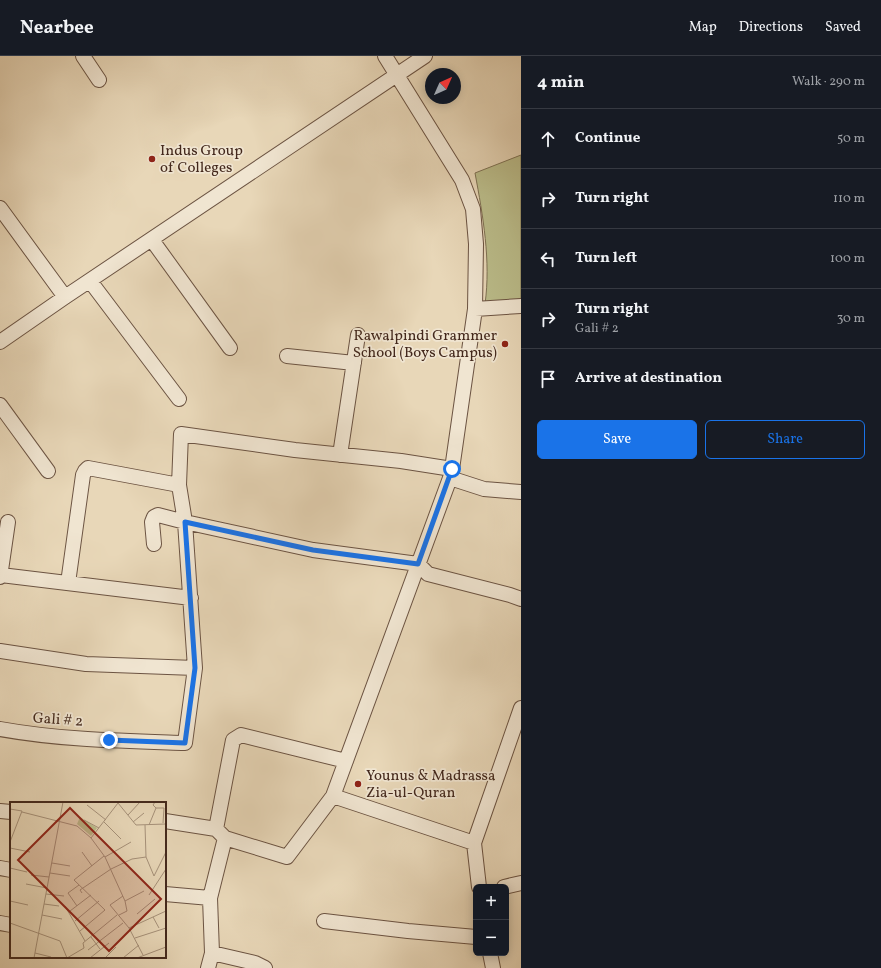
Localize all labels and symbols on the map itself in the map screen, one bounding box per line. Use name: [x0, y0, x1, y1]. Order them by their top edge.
north arrow: [425, 68, 461, 104]
place label: Indus Group of Colleges: [160, 141, 243, 179]
marker: Indus Group of Colleges: [147, 154, 157, 164]
place label: Rawalpindi Grammer School (Boys Campus): [353, 326, 497, 364]
marker: Rawalpindi Grammer School (Boys Campus): [500, 339, 510, 349]
route start: [443, 460, 461, 478]
street label: Gali # 2: [32, 708, 84, 733]
route end: [100, 731, 118, 749]
place label: Younus & Madrassa Zia-ul-Quran: [366, 766, 495, 804]
marker: Younus & Madrassa Zia-ul-Quran: [353, 779, 363, 789]
inset map: [10, 802, 166, 958]

